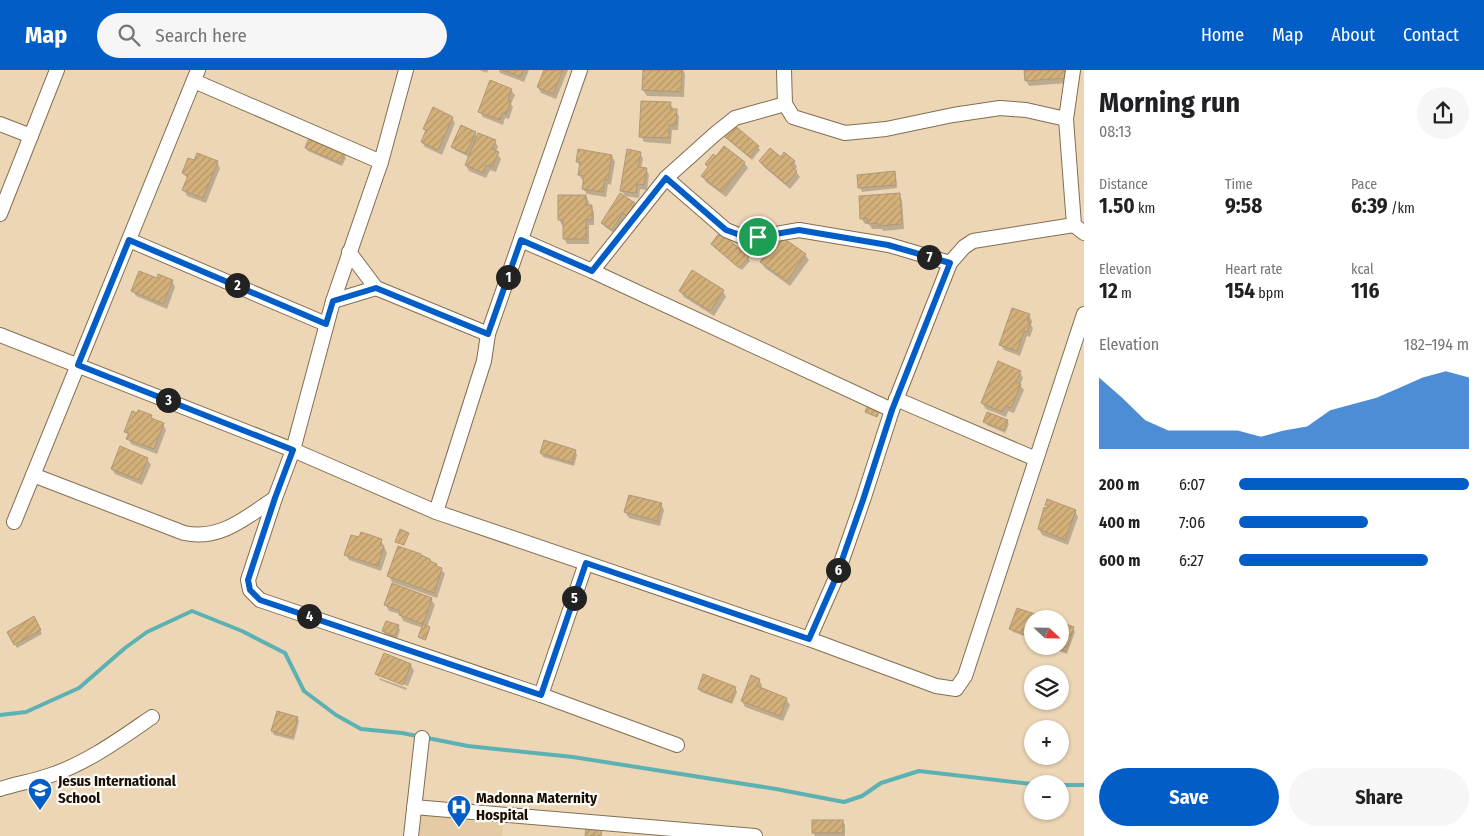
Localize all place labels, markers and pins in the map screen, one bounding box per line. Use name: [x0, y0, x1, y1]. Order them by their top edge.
pin: [737, 216, 779, 258]
pin: 7: [916, 244, 942, 270]
pin: 1: [496, 264, 520, 290]
pin: 2: [224, 272, 250, 298]
pin: 3: [156, 388, 180, 412]
pin: 6: [826, 558, 850, 582]
pin: 5: [562, 586, 586, 610]
pin: 4: [296, 604, 322, 628]
place label: Jesus International School: [57, 772, 177, 807]
school or university icon: Jesus International School: [27, 777, 53, 811]
place label: Madonna Maternity Hospital: [476, 789, 598, 824]
hospital icon: Madonna Maternity Hospital: [446, 794, 472, 828]

